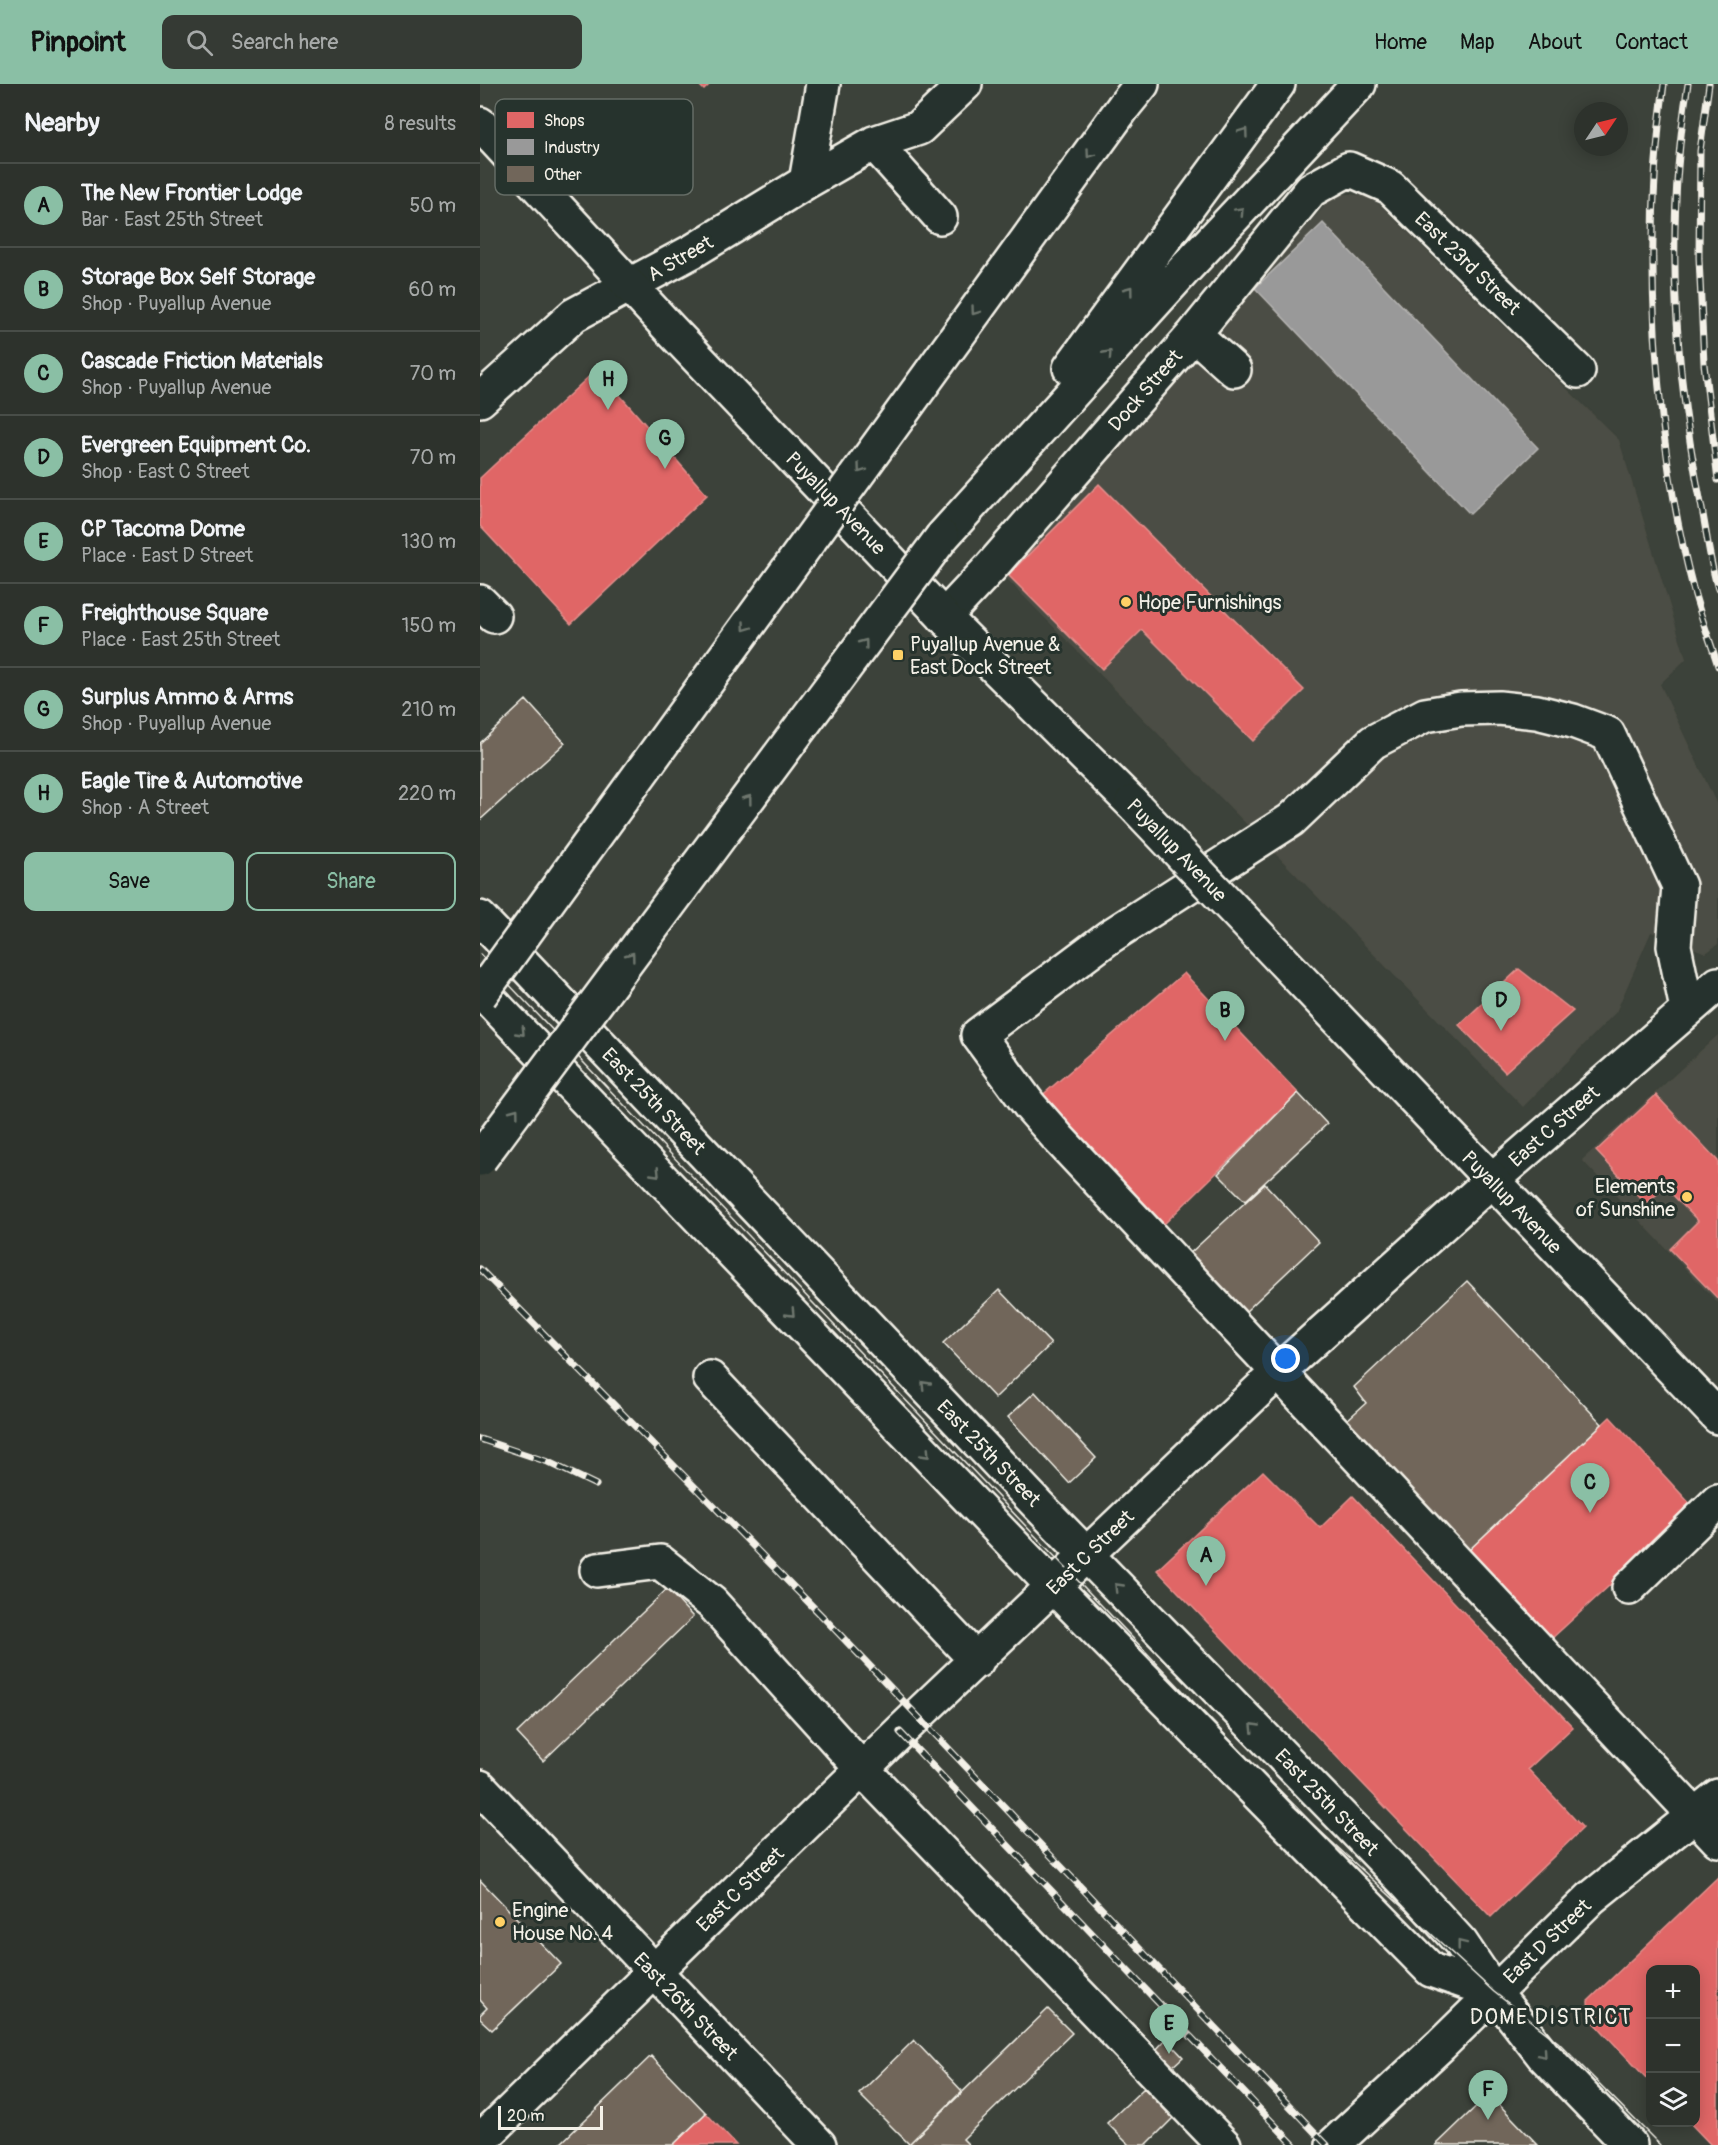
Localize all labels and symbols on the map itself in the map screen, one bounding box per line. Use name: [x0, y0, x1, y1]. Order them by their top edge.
legend: [495, 99, 693, 195]
north arrow: [1574, 102, 1628, 156]
text: Shops: [544, 111, 584, 131]
one-way arrow: [1237, 127, 1248, 138]
text: Industry: [544, 138, 600, 158]
one-way arrow: [1086, 147, 1097, 158]
text: Other: [544, 165, 582, 185]
street label: East 23rd Street: [1409, 206, 1527, 321]
one-way arrow: [1233, 207, 1244, 217]
street label: A Street: [643, 229, 718, 287]
one-way arrow: [1122, 285, 1133, 296]
one-way arrow: [971, 305, 982, 316]
street label: Dock Street: [1103, 344, 1188, 436]
one-way arrow: [1101, 350, 1112, 361]
pin: H: [588, 360, 628, 410]
pin: G: [646, 420, 684, 469]
street label: Puyallup Avenue: [780, 447, 891, 560]
one-way arrow: [857, 463, 868, 474]
place label: Hope Furnishings: [1138, 590, 1282, 615]
marker: Hope Furnishings: [1119, 595, 1133, 609]
one-way arrow: [742, 621, 753, 632]
place label: Puyallup Avenue & East Dock Street: [910, 632, 1061, 680]
one-way arrow: [857, 638, 868, 649]
marker: Puyallup Avenue & East Dock Street: [891, 648, 905, 662]
street label: Puyallup Avenue: [1121, 794, 1232, 907]
one-way arrow: [740, 795, 751, 806]
one-way arrow: [624, 951, 635, 962]
pin: D: [1482, 982, 1520, 1031]
pin: B: [1206, 992, 1244, 1041]
one-way arrow: [513, 1025, 524, 1036]
street label: East 25th Street: [596, 1043, 712, 1161]
street label: East C Street: [1504, 1080, 1605, 1173]
one-way arrow: [508, 1108, 519, 1119]
street label: Puyallup Avenue: [1456, 1146, 1567, 1259]
one-way arrow: [648, 1165, 659, 1176]
place label: Elements of Sunshine: [1576, 1174, 1675, 1222]
marker: Elements of Sunshine: [1680, 1190, 1694, 1204]
one-way arrow: [784, 1307, 795, 1317]
your location: [1271, 1344, 1300, 1373]
one-way arrow: [921, 1382, 932, 1393]
street label: East 25th Street: [931, 1395, 1047, 1513]
one-way arrow: [919, 1447, 930, 1458]
pin: C: [1570, 1464, 1610, 1513]
street label: East C Street: [1041, 1504, 1140, 1600]
pin: A: [1186, 1536, 1226, 1586]
one-way arrow: [1114, 1584, 1125, 1595]
one-way arrow: [1250, 1723, 1261, 1734]
street label: East 25th Street: [1269, 1744, 1385, 1862]
street label: East C Street: [691, 1841, 790, 1937]
street label: East D Street: [1498, 1893, 1597, 1989]
place label: Engine House No. 4: [512, 1898, 614, 1946]
marker: Engine House No. 4: [493, 1915, 507, 1929]
one-way arrow: [1457, 1940, 1468, 1951]
street label: East 26th Street: [628, 1947, 744, 2066]
pin: E: [1150, 2004, 1188, 2054]
district label: DOME DISTRICT: [1470, 2004, 1632, 2031]
one-way arrow: [1536, 2047, 1547, 2058]
pin: F: [1468, 2070, 1508, 2120]
scale bar: [498, 2103, 603, 2130]

